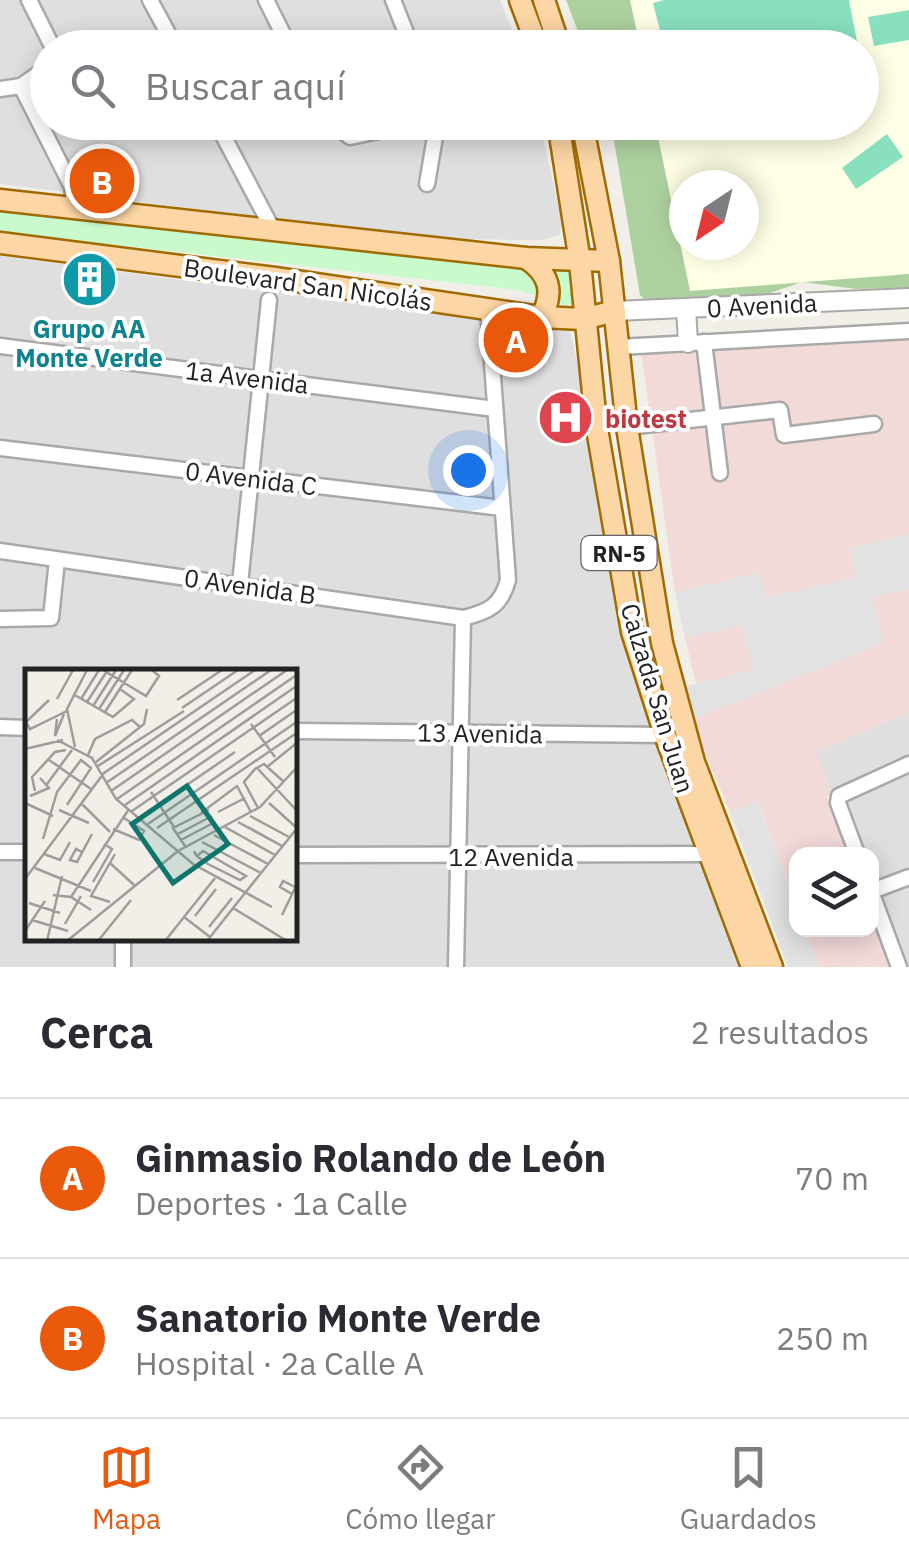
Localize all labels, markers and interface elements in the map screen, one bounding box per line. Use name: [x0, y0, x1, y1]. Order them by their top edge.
search box: [30, 30, 879, 140]
icon: search: [65, 58, 120, 113]
text: Buscar aquí: [145, 61, 346, 110]
pin: B: [70, 144, 134, 218]
north arrow: [669, 170, 759, 260]
building icon: Grupo AA Monte Verde: [59, 249, 119, 309]
street label: Boulevard San Nicolás: [182, 250, 434, 318]
street label: 0 Avenida: [706, 286, 818, 324]
pin: A: [484, 302, 548, 378]
place label: Grupo AA Monte Verde: [15, 312, 163, 374]
street label: 1a Avenida: [183, 353, 311, 401]
hospital icon: biotest: [536, 388, 596, 448]
place label: biotest: [605, 402, 687, 435]
your location: [443, 445, 494, 496]
street label: 0 Avenida C: [183, 454, 319, 502]
road number: RN-5: [582, 536, 656, 570]
street label: 0 Avenida B: [182, 560, 318, 612]
street label: Calzada San Juan: [613, 599, 703, 797]
inset map: [25, 669, 298, 942]
street label: 13 Avenida: [417, 715, 543, 751]
street label: 12 Avenida: [448, 840, 574, 873]
map controls: [789, 847, 879, 937]
button: layers: [789, 847, 879, 937]
text: Cerca: [40, 1005, 153, 1060]
text: 2 resultados: [690, 1011, 869, 1053]
text: Ginmasio Rolando de León: [135, 1133, 606, 1182]
text: A: [62, 1157, 83, 1199]
text: 70 m: [795, 1157, 869, 1199]
text: Deportes · 1a Calle: [135, 1182, 408, 1224]
text: Sanatorio Monte Verde: [135, 1293, 541, 1342]
text: B: [62, 1317, 83, 1359]
text: 250 m: [776, 1317, 869, 1359]
text: Hospital · 2a Calle A: [135, 1342, 424, 1384]
tab: Mapa: [92, 1440, 161, 1537]
tab: Cómo llegar: [345, 1440, 495, 1537]
tab: Guardados: [680, 1440, 817, 1537]

